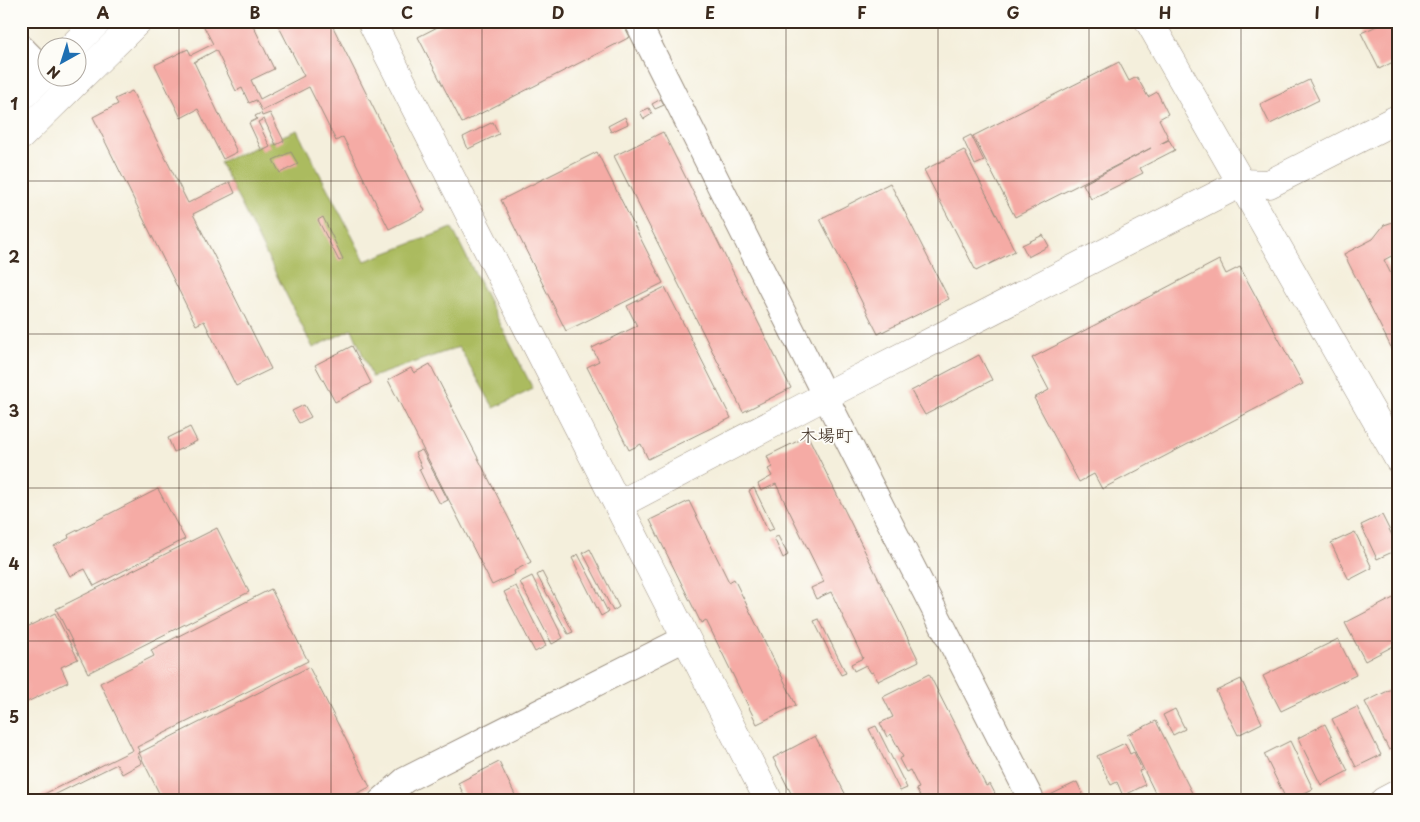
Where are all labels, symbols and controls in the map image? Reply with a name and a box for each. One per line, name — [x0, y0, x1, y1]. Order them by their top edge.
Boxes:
text: A — [97, 0, 110, 24]
text: B — [250, 0, 261, 24]
text: C — [401, 0, 413, 24]
text: D — [552, 0, 564, 24]
text: E — [705, 0, 715, 24]
text: F — [857, 0, 867, 24]
text: G — [1006, 0, 1020, 24]
text: H — [1159, 0, 1171, 24]
text: I — [1314, 0, 1320, 24]
north arrow — [38, 38, 88, 88]
text: N — [43, 61, 64, 84]
text: 1 — [10, 91, 18, 115]
text: 2 — [8, 244, 20, 268]
text: 3 — [9, 398, 19, 422]
district label: 木場町 — [799, 421, 853, 448]
text: 4 — [9, 551, 20, 575]
text: 5 — [9, 704, 19, 728]

